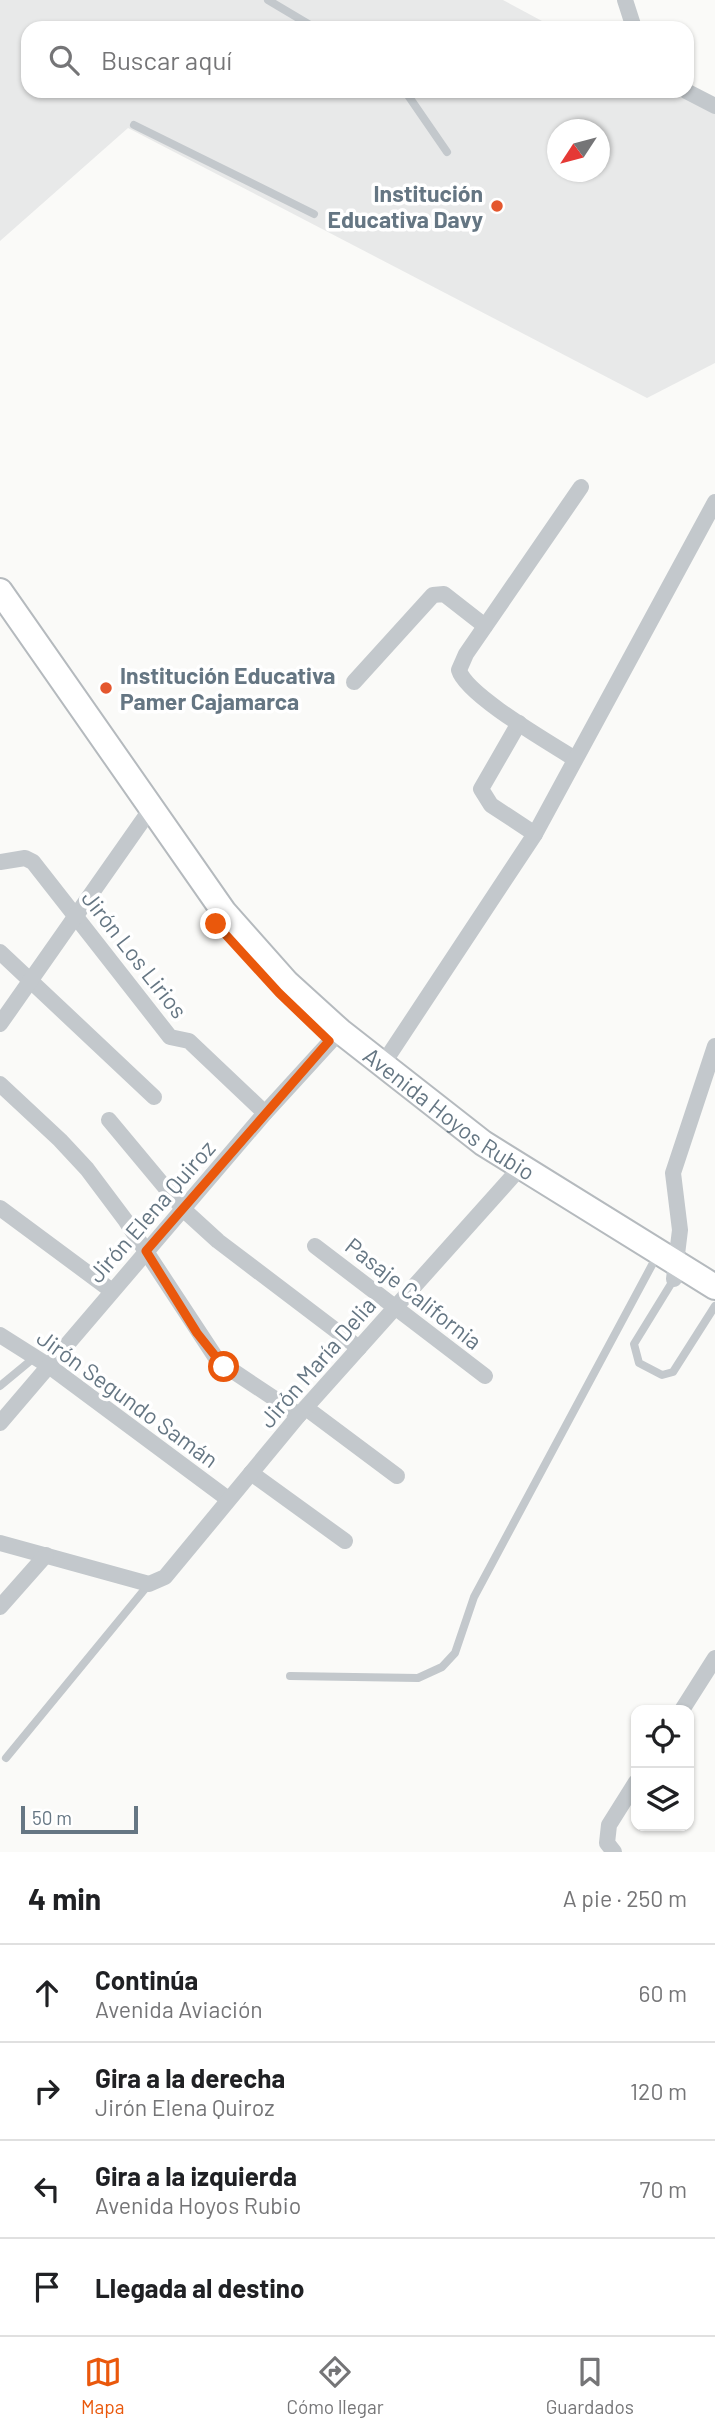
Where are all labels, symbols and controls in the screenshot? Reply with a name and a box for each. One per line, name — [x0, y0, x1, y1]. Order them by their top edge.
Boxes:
search box — [21, 21, 694, 98]
icon: search — [45, 41, 83, 79]
text: Buscar aquí — [101, 44, 232, 75]
north arrow — [547, 119, 610, 182]
place label: Institución Educativa Davy — [328, 179, 483, 233]
marker: Institución Educativa Davy — [489, 198, 505, 214]
place label: Institución Educativa Pamer Cajamarca — [120, 661, 335, 715]
marker: Institución Educativa Pamer Cajamarca — [98, 680, 114, 696]
street label: Jirón Los Lirios — [76, 884, 194, 1024]
route end — [200, 908, 231, 939]
street label: Avenida Hoyos Rubio — [358, 1041, 540, 1186]
street label: Jirón Elena Quiroz — [82, 1134, 220, 1288]
street label: Pasaje California — [340, 1231, 488, 1355]
street label: Jirón María Delia — [253, 1291, 381, 1433]
street label: Jirón Segundo Samán — [32, 1323, 224, 1473]
route start — [208, 1351, 239, 1382]
map controls — [631, 1705, 694, 1831]
button: locate — [631, 1705, 694, 1768]
button: layers — [631, 1768, 694, 1831]
scale bar — [21, 1803, 138, 1835]
text: 50 m — [32, 1806, 72, 1829]
text: 4 min — [28, 1880, 101, 1916]
text: A pie · 250 m — [563, 1884, 687, 1912]
text: Continúa — [95, 1964, 198, 1995]
icon: ahead — [28, 1974, 66, 2012]
text: 60 m — [639, 1979, 687, 2007]
text: Avenida Aviación — [95, 1995, 263, 2023]
text: Gira a la derecha — [95, 2062, 285, 2093]
icon: right — [28, 2072, 66, 2110]
text: 120 m — [630, 2077, 687, 2105]
text: Jirón Elena Quiroz — [95, 2093, 274, 2121]
text: Gira a la izquierda — [95, 2160, 297, 2191]
icon: left — [28, 2170, 66, 2208]
text: 70 m — [640, 2175, 687, 2203]
text: Avenida Hoyos Rubio — [95, 2191, 301, 2219]
icon: arrive — [28, 2268, 66, 2306]
text: Llegada al destino — [95, 2272, 304, 2303]
tab: Mapa — [81, 2353, 125, 2418]
tab: Cómo llegar — [287, 2353, 384, 2418]
tab: Guardados — [546, 2353, 634, 2418]

